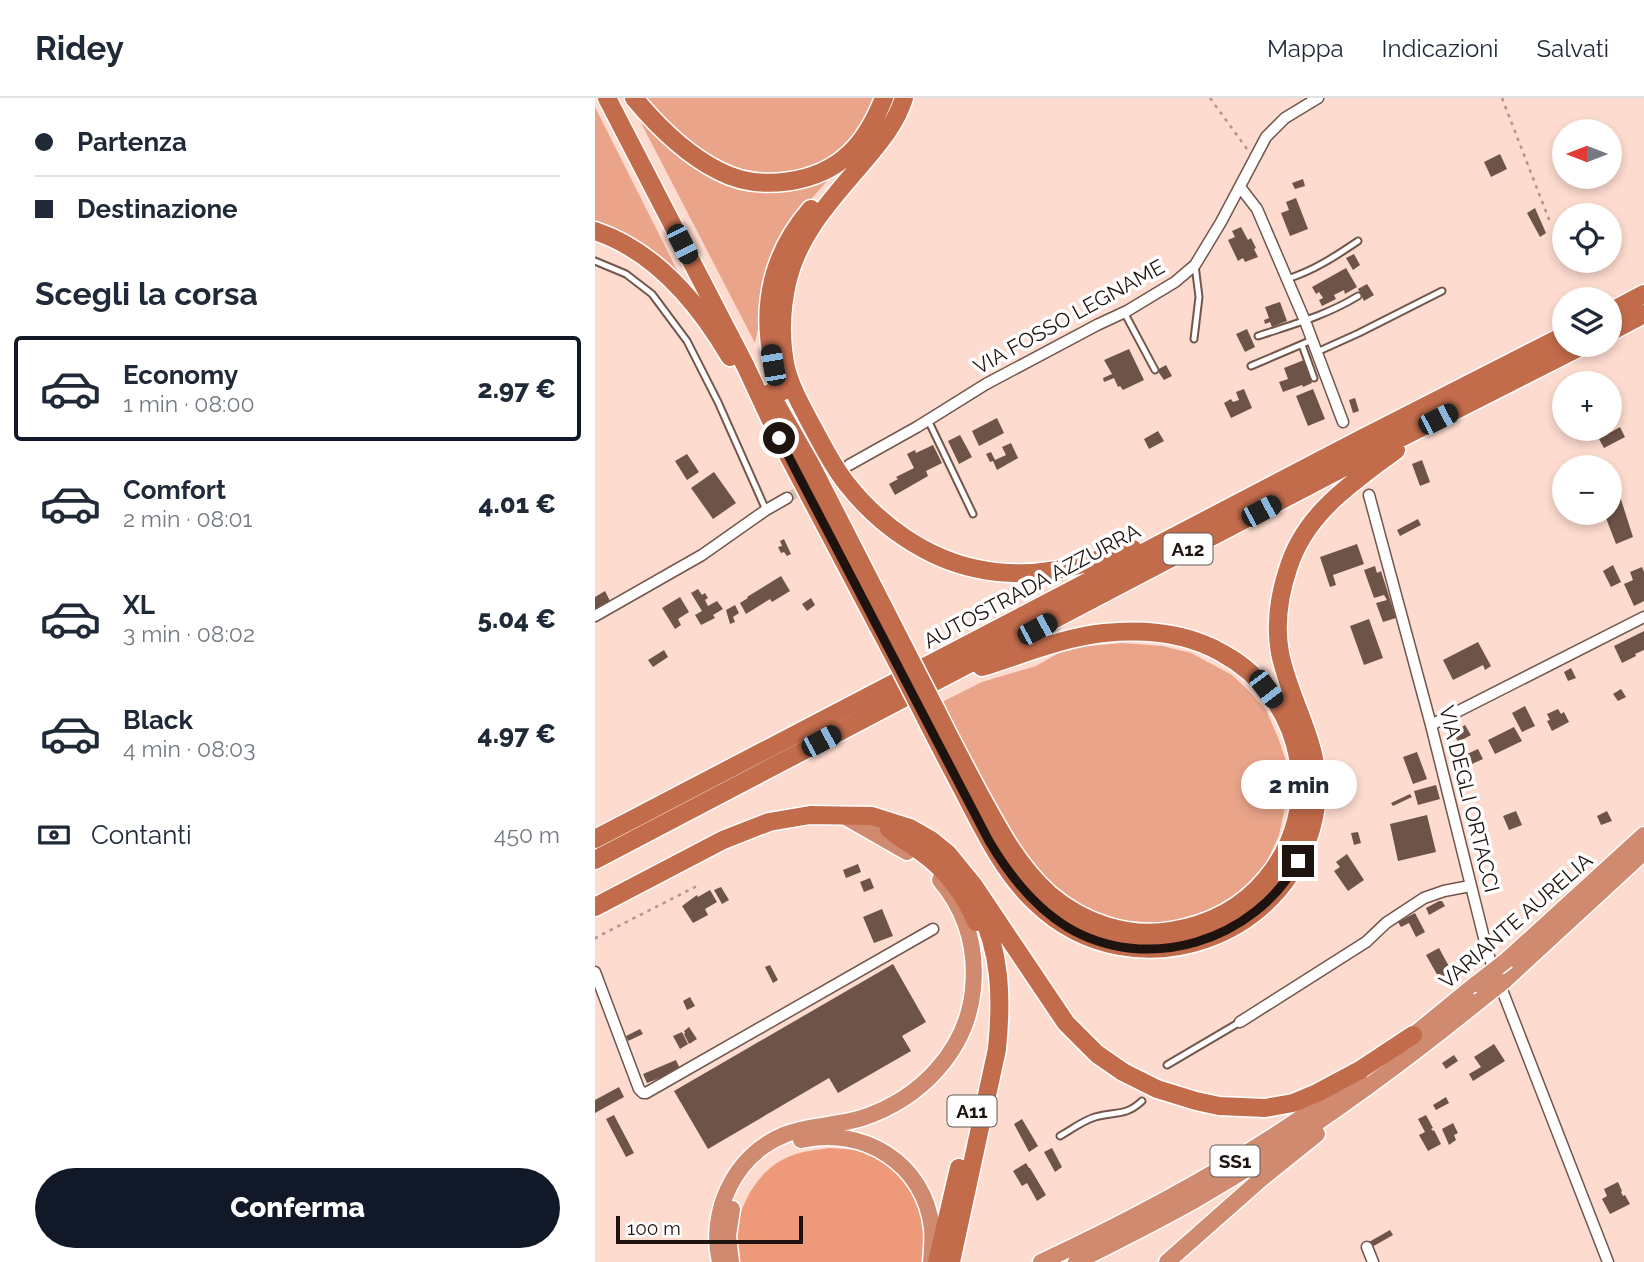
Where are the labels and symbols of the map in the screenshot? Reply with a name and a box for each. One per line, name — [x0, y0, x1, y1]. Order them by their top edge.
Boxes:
north arrow — [1552, 119, 1622, 189]
car — [664, 221, 701, 267]
street label: VIA FOSSO LEGNAME — [969, 254, 1168, 379]
car — [760, 342, 787, 388]
car — [1415, 400, 1462, 438]
route start — [763, 422, 795, 454]
car — [1238, 492, 1285, 530]
street label: AUTOSTRADA AZZURRA — [919, 518, 1144, 653]
road number: A12 — [1163, 534, 1213, 564]
car — [1014, 610, 1061, 648]
car — [1245, 666, 1288, 712]
street label: VIA DEGLI ORTACCI — [1434, 703, 1505, 895]
car — [798, 722, 845, 760]
callout: 2 min — [1240, 760, 1356, 808]
route end — [1282, 845, 1314, 877]
street label: VARIANTE AURELIA — [1434, 847, 1597, 994]
road number: A11 — [947, 1096, 997, 1126]
road number: SS1 — [1211, 1146, 1259, 1176]
scale bar — [616, 1213, 803, 1245]

